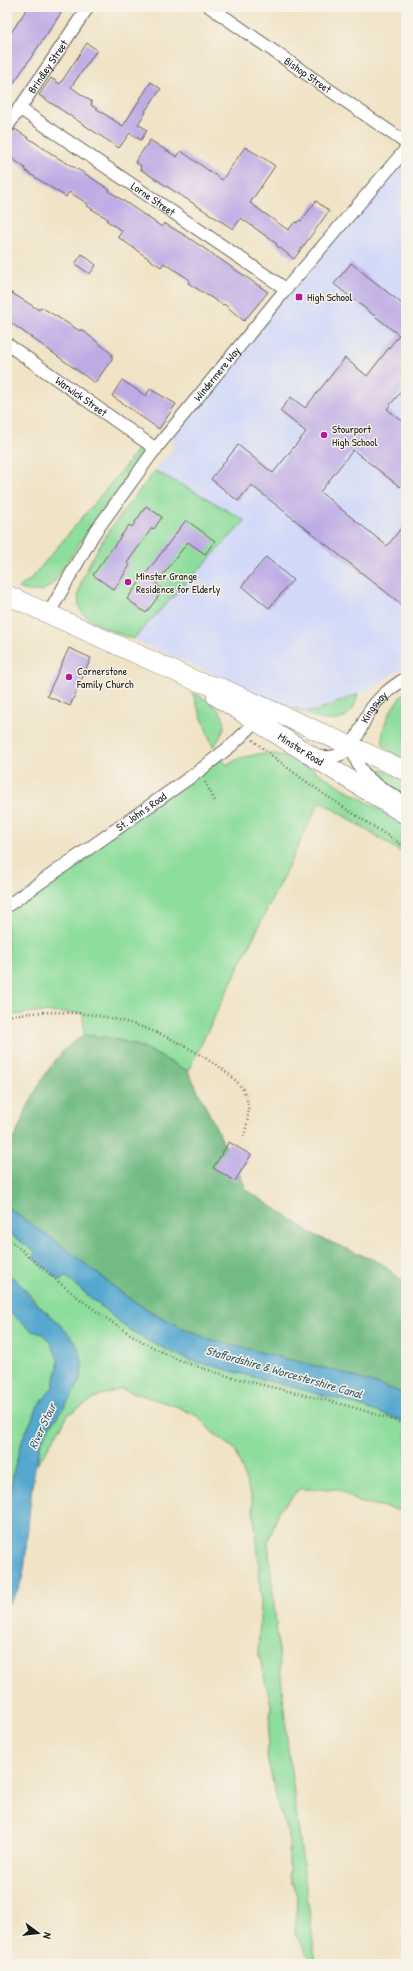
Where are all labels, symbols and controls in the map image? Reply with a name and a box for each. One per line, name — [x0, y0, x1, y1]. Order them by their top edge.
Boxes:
street label: Brindley Street — [25, 37, 71, 96]
street label: Bishop Street — [281, 54, 334, 96]
street label: Lorne Street — [128, 179, 178, 219]
place label: High School — [307, 290, 352, 304]
marker: High School — [294, 292, 304, 302]
street label: Windermere Way — [190, 344, 243, 404]
street label: Warwick Street — [53, 373, 110, 420]
place label: Stourport High School — [332, 422, 377, 449]
marker: Stourport High School — [319, 430, 329, 440]
place label: Minster Grange Residence for Elderly — [136, 569, 221, 596]
marker: Minster Grange Residence for Elderly — [123, 577, 133, 587]
place label: Cornerstone Family Church — [76, 664, 134, 691]
marker: Cornerstone Family Church — [64, 672, 74, 682]
street label: Kingsway — [357, 688, 390, 725]
street label: Minster Road — [275, 730, 327, 769]
street label: St. John's Road — [113, 789, 170, 834]
water label: Staffordshire & Worcestershire Canal — [204, 1342, 365, 1403]
water label: River Stour — [24, 1399, 61, 1452]
north arrow — [18, 1913, 58, 1953]
text: N — [40, 1931, 55, 1940]

